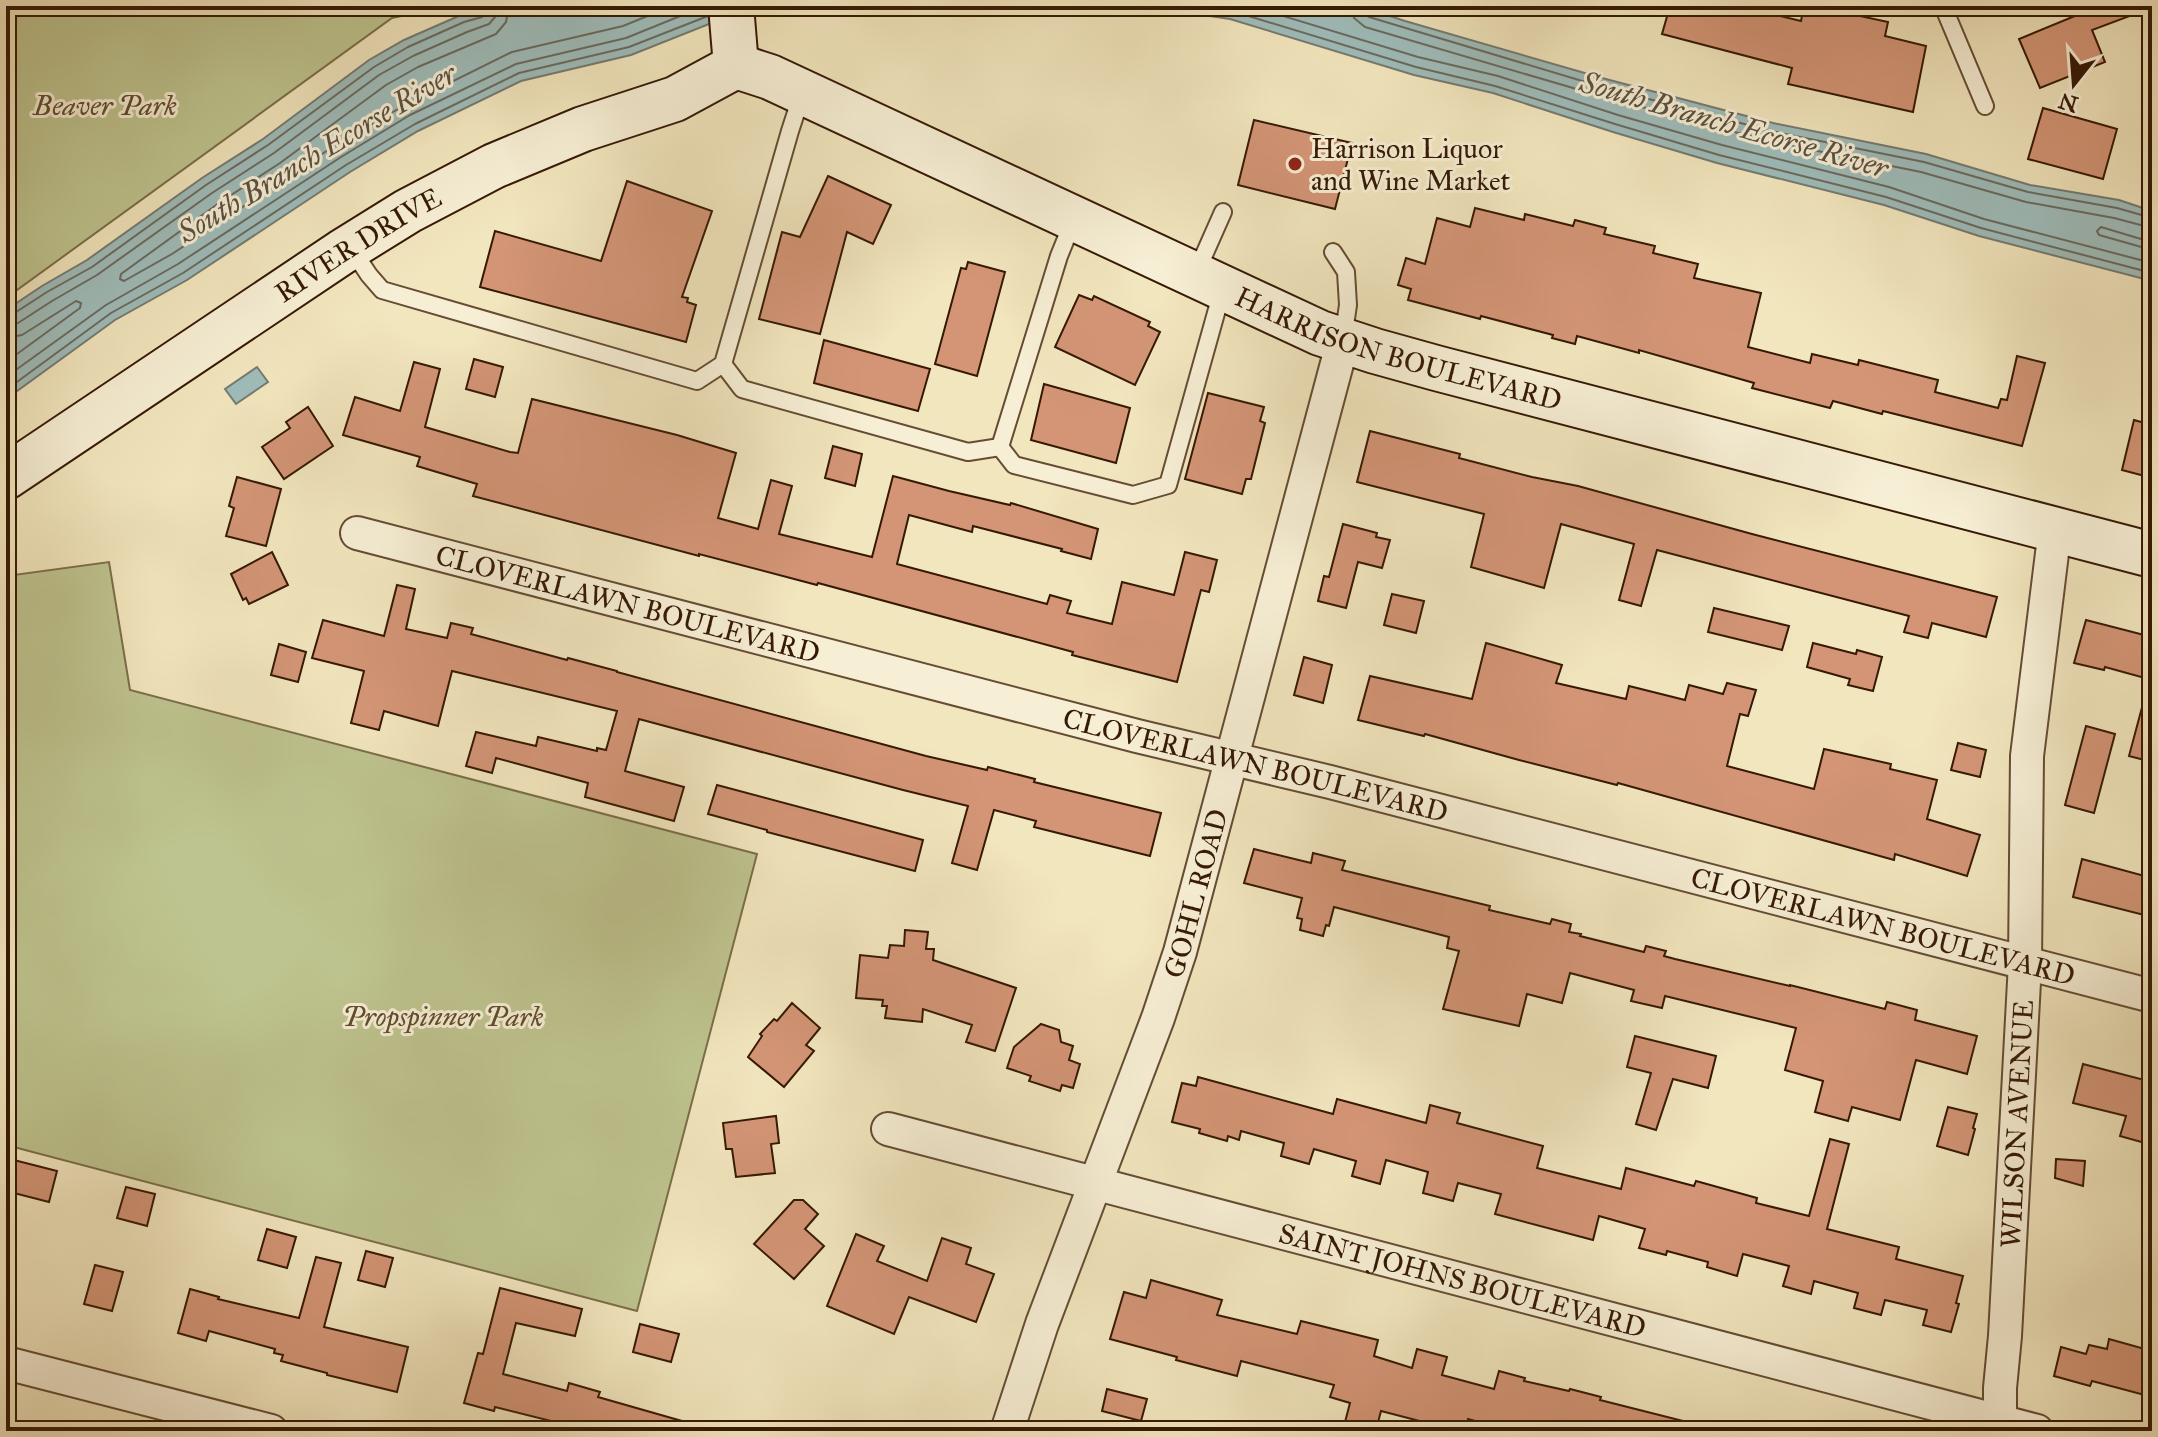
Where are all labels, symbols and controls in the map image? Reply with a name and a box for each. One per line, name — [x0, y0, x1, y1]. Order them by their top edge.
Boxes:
north arrow — [2034, 44, 2114, 124]
water label: South Branch Ecorse River — [170, 55, 464, 251]
water label: South Branch Ecorse River — [1575, 63, 1894, 187]
text: N — [2055, 87, 2081, 118]
park label: Beaver Park — [31, 88, 177, 123]
place label: Harrison Liquor and Wine Market — [1311, 131, 1511, 198]
marker: Harrison Liquor and Wine Market — [1286, 155, 1304, 173]
street label: RIVER DRIVE — [268, 180, 447, 310]
street label: HARRISON BOULEVARD — [1230, 279, 1565, 418]
street label: CLOVERLAWN BOULEVARD — [432, 537, 824, 671]
street label: CLOVERLAWN BOULEVARD — [1059, 700, 1452, 830]
street label: GOHL ROAD — [1156, 805, 1235, 983]
street label: CLOVERLAWN BOULEVARD — [1687, 860, 2079, 993]
park label: Propspinner Park — [343, 999, 544, 1034]
street label: WILSON AVENUE — [1993, 999, 2041, 1249]
street label: SAINT JOHNS BOULEVARD — [1275, 1215, 1650, 1345]

